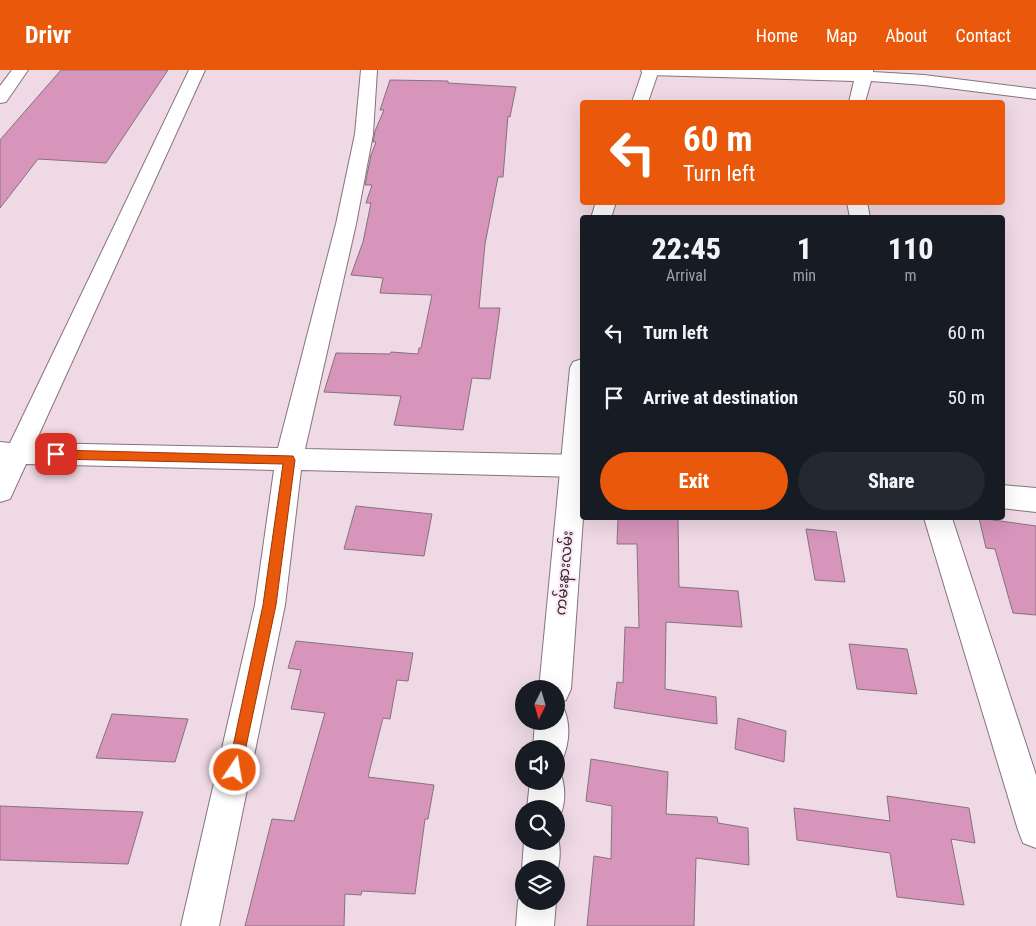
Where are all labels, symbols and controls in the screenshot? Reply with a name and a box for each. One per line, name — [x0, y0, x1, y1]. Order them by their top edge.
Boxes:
text: Drivr — [25, 21, 71, 49]
text: Home — [756, 25, 798, 46]
text: Map — [826, 25, 857, 46]
text: About — [885, 25, 927, 46]
text: Contact — [955, 25, 1011, 46]
text: 60 m — [683, 119, 752, 160]
icon: left — [600, 120, 665, 185]
text: Turn left — [683, 161, 755, 186]
text: 22:45 — [652, 231, 721, 266]
text: 1 — [797, 231, 812, 266]
text: 110 — [888, 231, 933, 266]
text: Arrival — [666, 266, 707, 285]
text: min — [793, 266, 816, 285]
text: m — [905, 266, 917, 285]
icon: left — [600, 319, 628, 347]
text: Turn left — [643, 321, 708, 344]
text: 60 m — [948, 321, 985, 344]
icon: arrive — [600, 384, 628, 412]
text: Arrive at destination — [643, 386, 798, 409]
text: 50 m — [948, 386, 985, 409]
pin — [35, 433, 77, 475]
icon: arrive — [42, 440, 70, 468]
button: Exit — [600, 452, 788, 510]
button: Share — [798, 452, 985, 510]
street label: ကမ်းနားလမ်း — [550, 530, 580, 616]
north arrow — [515, 680, 565, 730]
map controls — [515, 680, 565, 910]
button: sound — [515, 740, 565, 790]
position arrow — [208, 743, 260, 795]
button: search — [515, 800, 565, 850]
button: layers — [515, 860, 565, 910]

